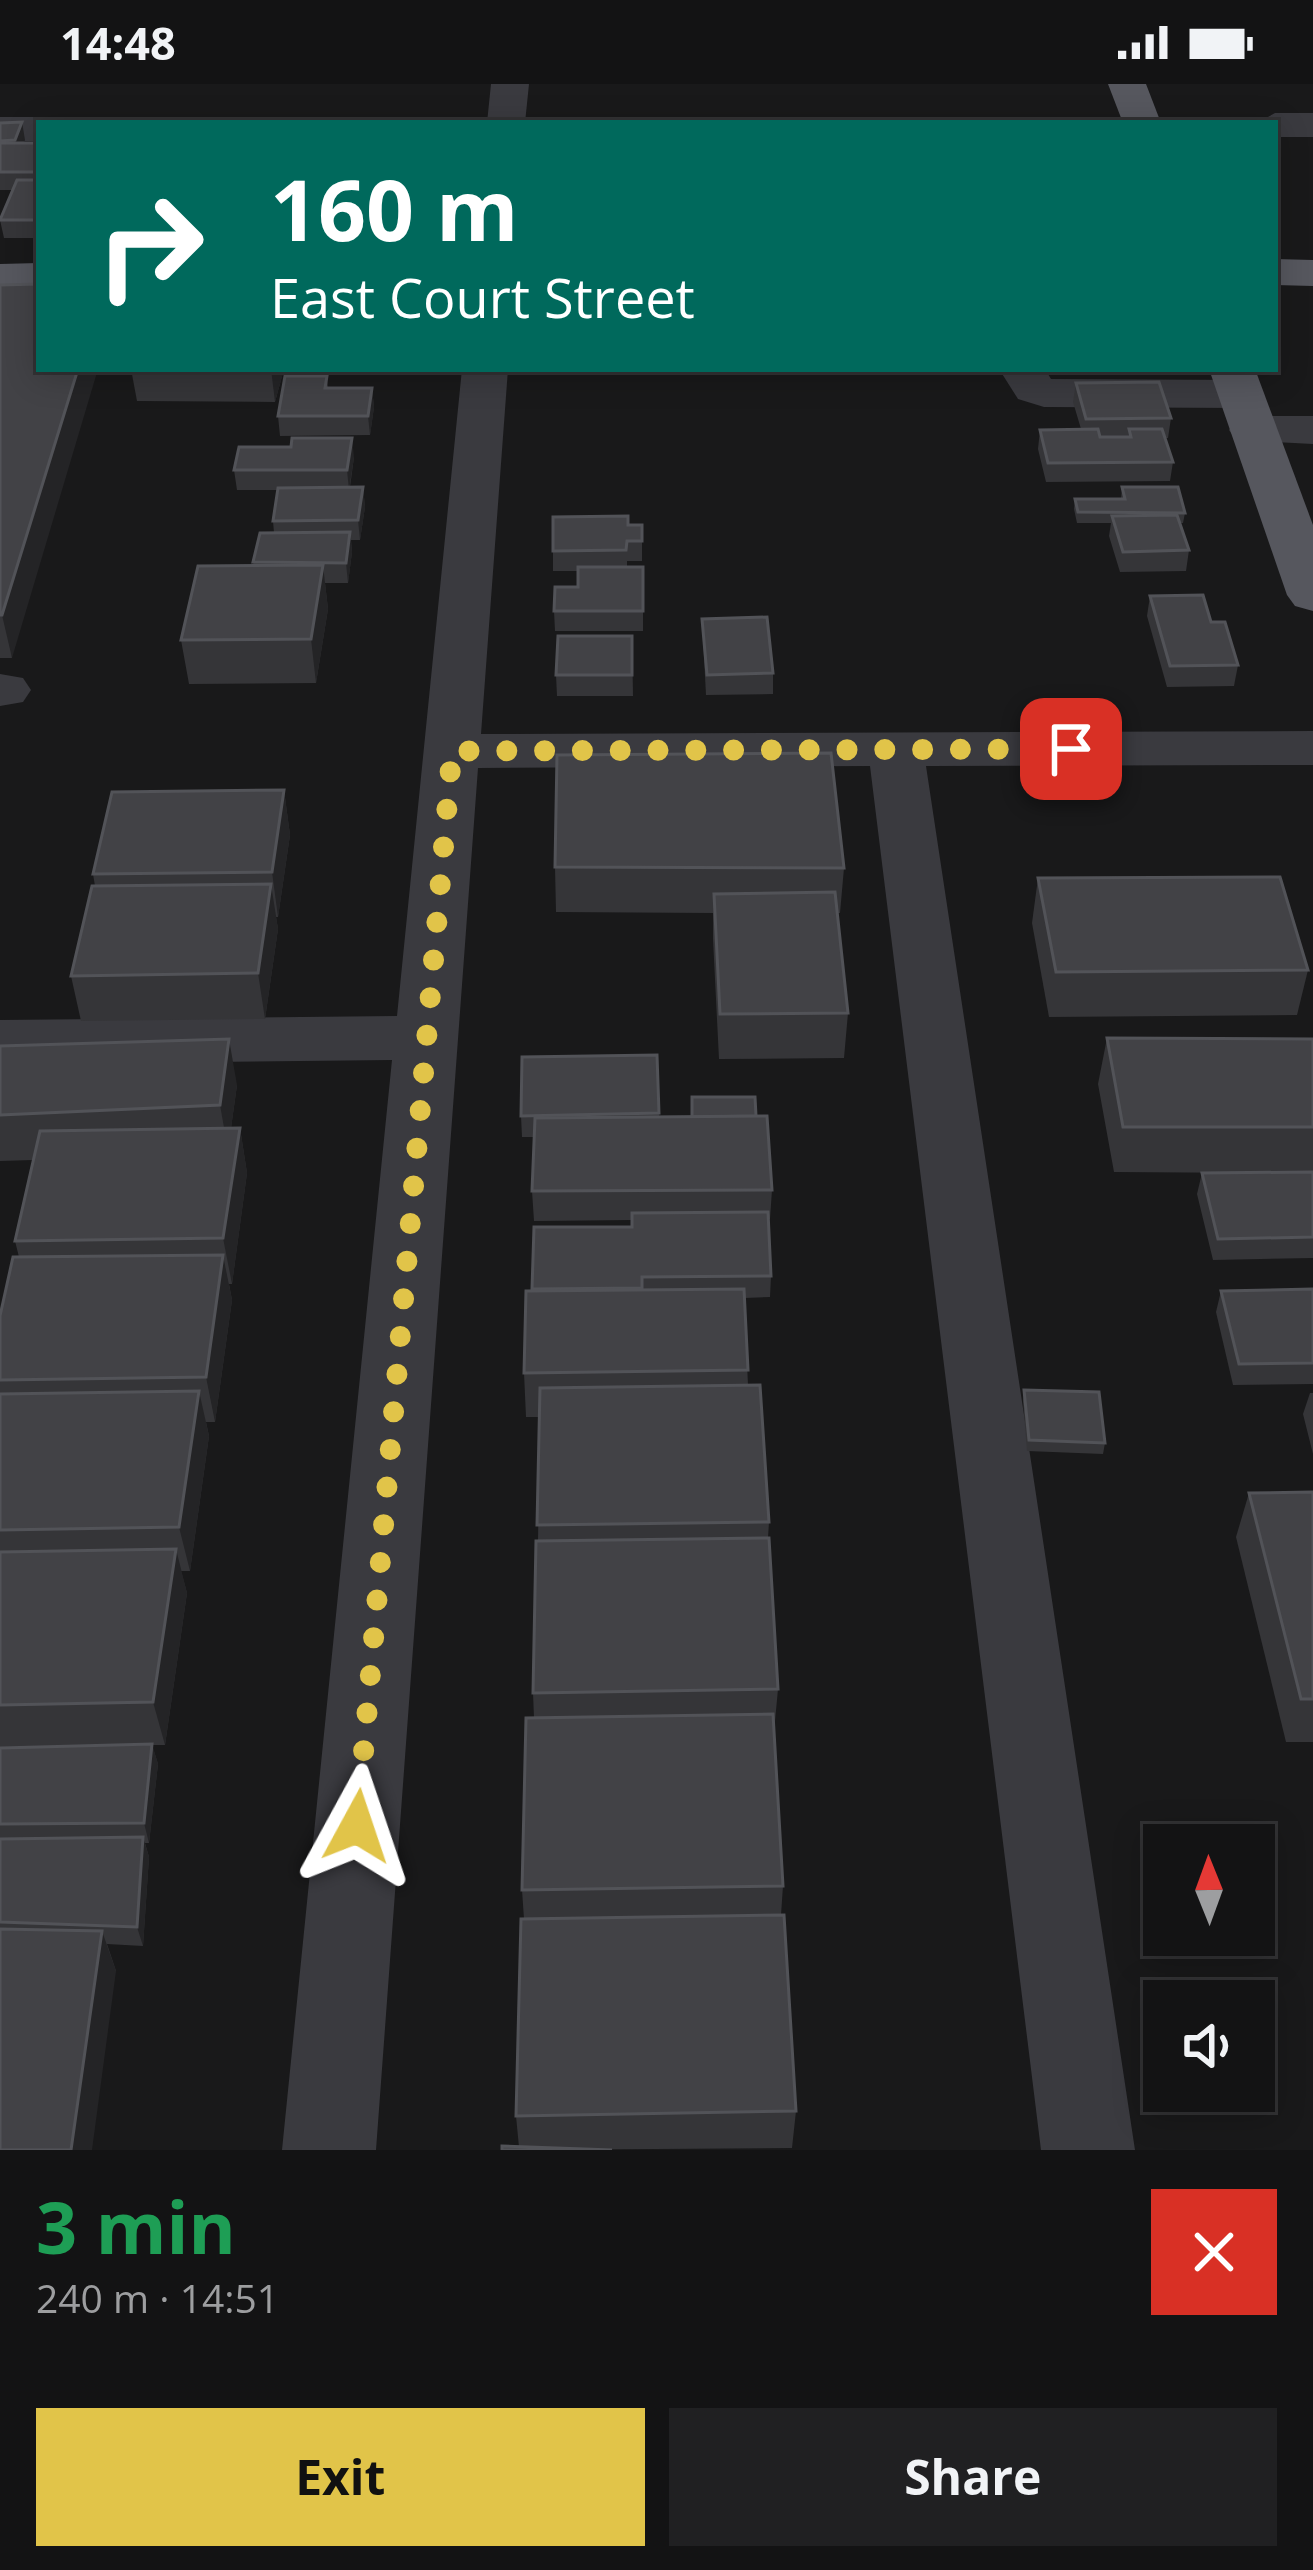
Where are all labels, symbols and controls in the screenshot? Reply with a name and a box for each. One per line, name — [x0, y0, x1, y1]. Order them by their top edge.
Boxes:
text: 14:48 — [60, 12, 176, 73]
text: 160 m — [270, 151, 518, 266]
icon: right — [72, 168, 228, 324]
text: East Court Street — [270, 260, 695, 334]
pin — [1020, 698, 1122, 800]
icon: arrive — [1038, 716, 1104, 782]
position arrow — [294, 1763, 420, 1889]
north arrow — [1143, 1824, 1275, 1956]
map controls — [1143, 1824, 1275, 2112]
button: sound — [1143, 1980, 1275, 2112]
text: 3 min — [36, 2177, 236, 2275]
button: close — [1151, 2189, 1277, 2315]
text: 240 m · 14:51 — [36, 2271, 279, 2324]
button: Exit — [36, 2408, 645, 2546]
button: Share — [669, 2408, 1277, 2546]

